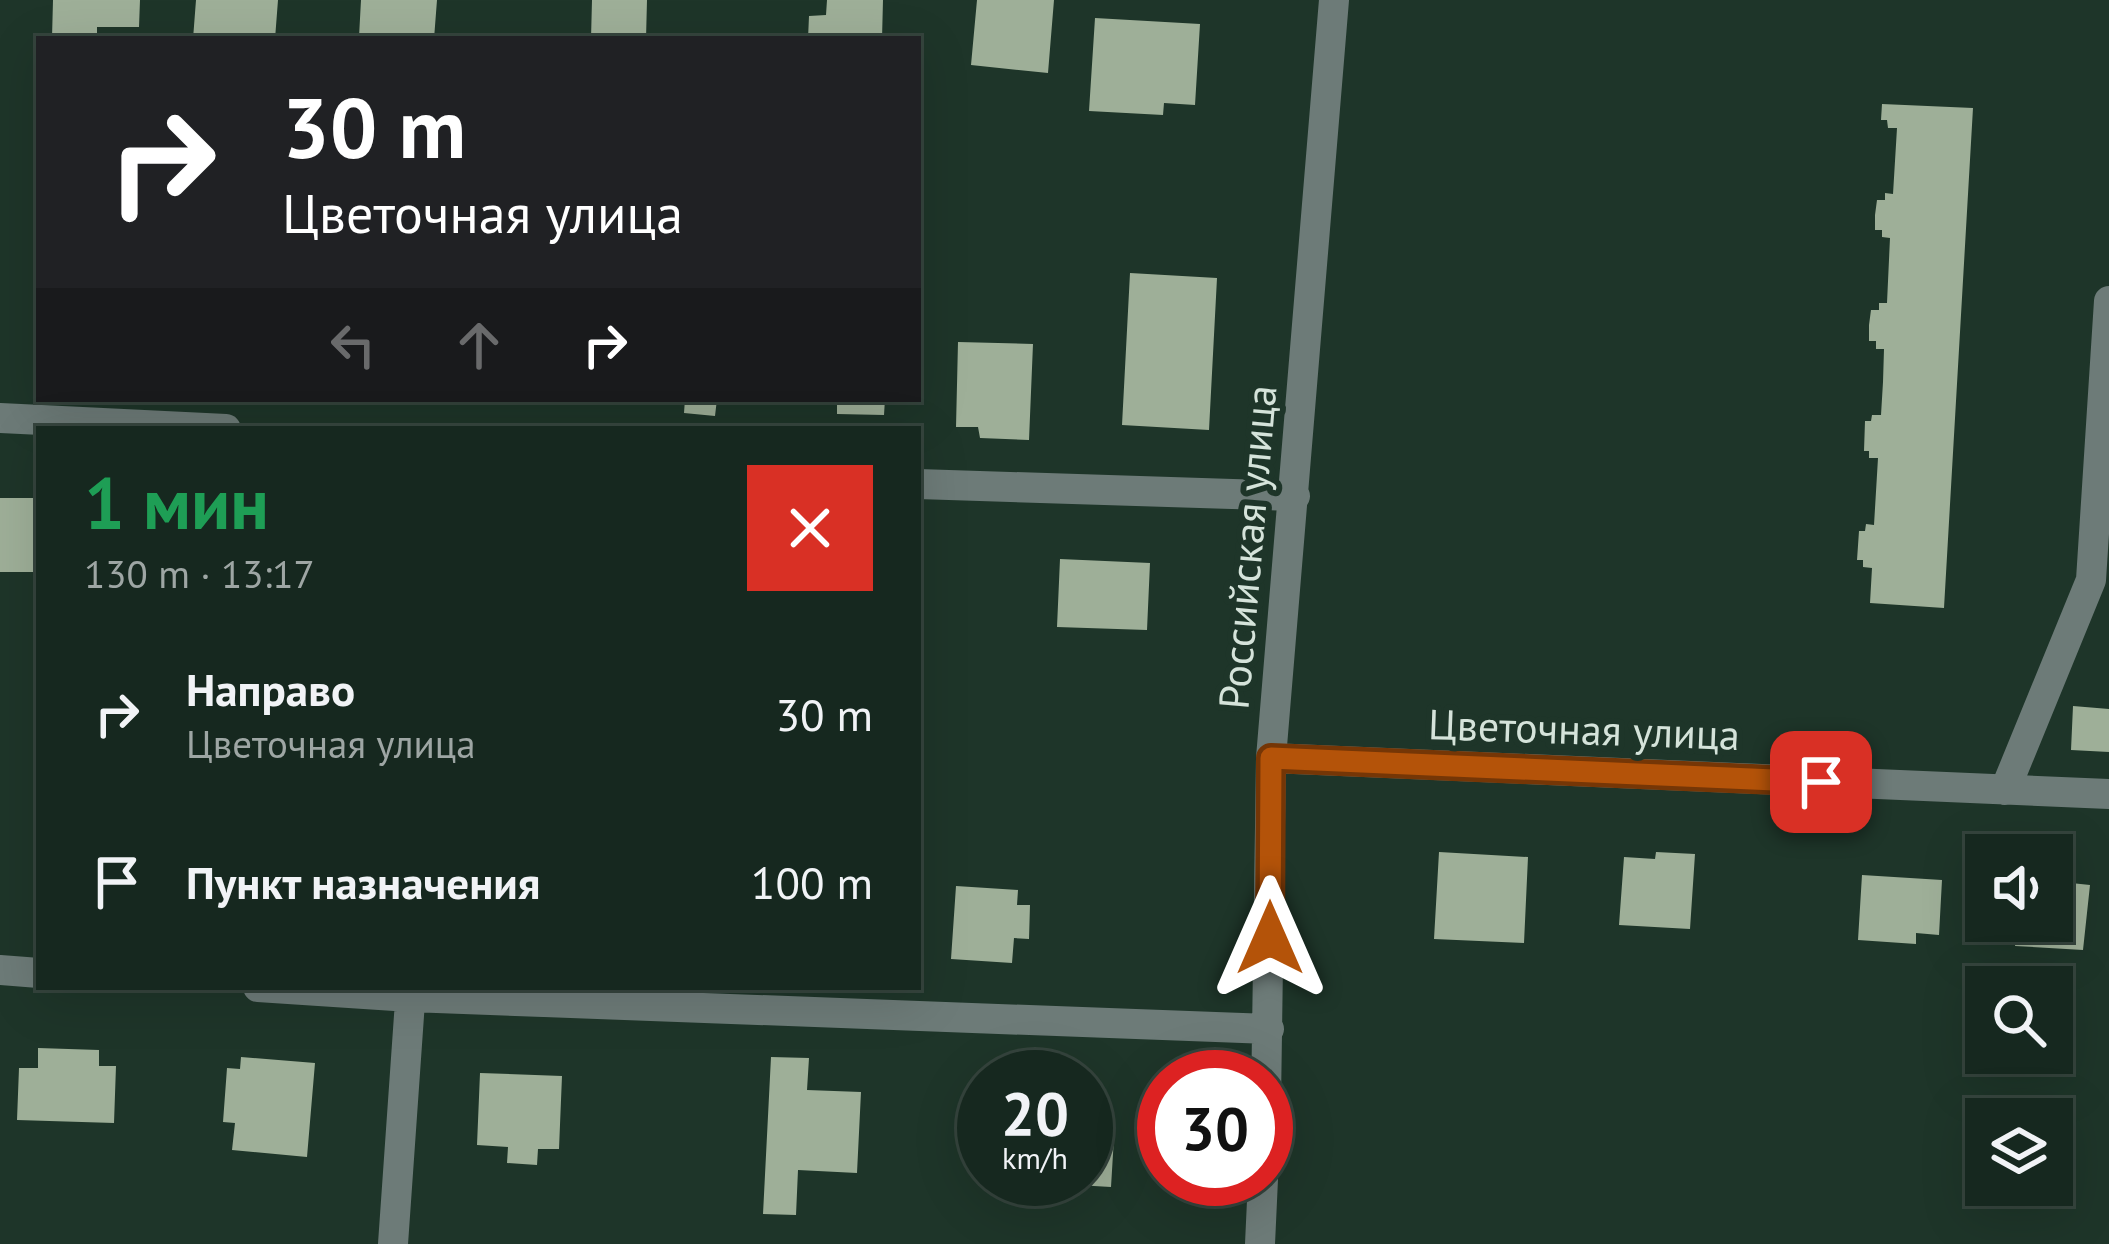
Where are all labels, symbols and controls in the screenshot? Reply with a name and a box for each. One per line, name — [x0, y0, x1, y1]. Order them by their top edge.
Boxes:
text: 30 m — [282, 72, 466, 181]
icon: right — [84, 84, 240, 240]
text: Цветочная улица — [282, 178, 683, 248]
icon: left — [320, 312, 386, 378]
icon: ahead — [446, 312, 512, 378]
icon: right — [572, 312, 638, 378]
street label: Российская улица — [1205, 383, 1289, 711]
text: 1 мин — [84, 456, 269, 549]
button: close — [747, 465, 873, 591]
text: 130 m · 13:17 — [84, 548, 315, 599]
text: Направо — [186, 660, 355, 718]
icon: right — [84, 681, 150, 747]
text: 30 m — [775, 685, 873, 743]
street label: Цветочная улица — [1427, 696, 1741, 762]
text: Цветочная улица — [186, 718, 476, 769]
pin — [1770, 731, 1872, 833]
icon: arrive — [1788, 749, 1854, 815]
map controls — [1965, 834, 2073, 1206]
button: sound — [1965, 834, 2073, 942]
icon: arrive — [84, 849, 150, 915]
text: Пункт назначения — [186, 853, 540, 911]
text: 100 m — [751, 853, 873, 911]
position arrow — [1207, 875, 1333, 1001]
button: search — [1965, 966, 2073, 1074]
speed limit sign: 30 — [1137, 1050, 1293, 1206]
text: 20 — [1001, 1074, 1069, 1152]
button: layers — [1965, 1098, 2073, 1206]
text: km/h — [1002, 1138, 1068, 1177]

